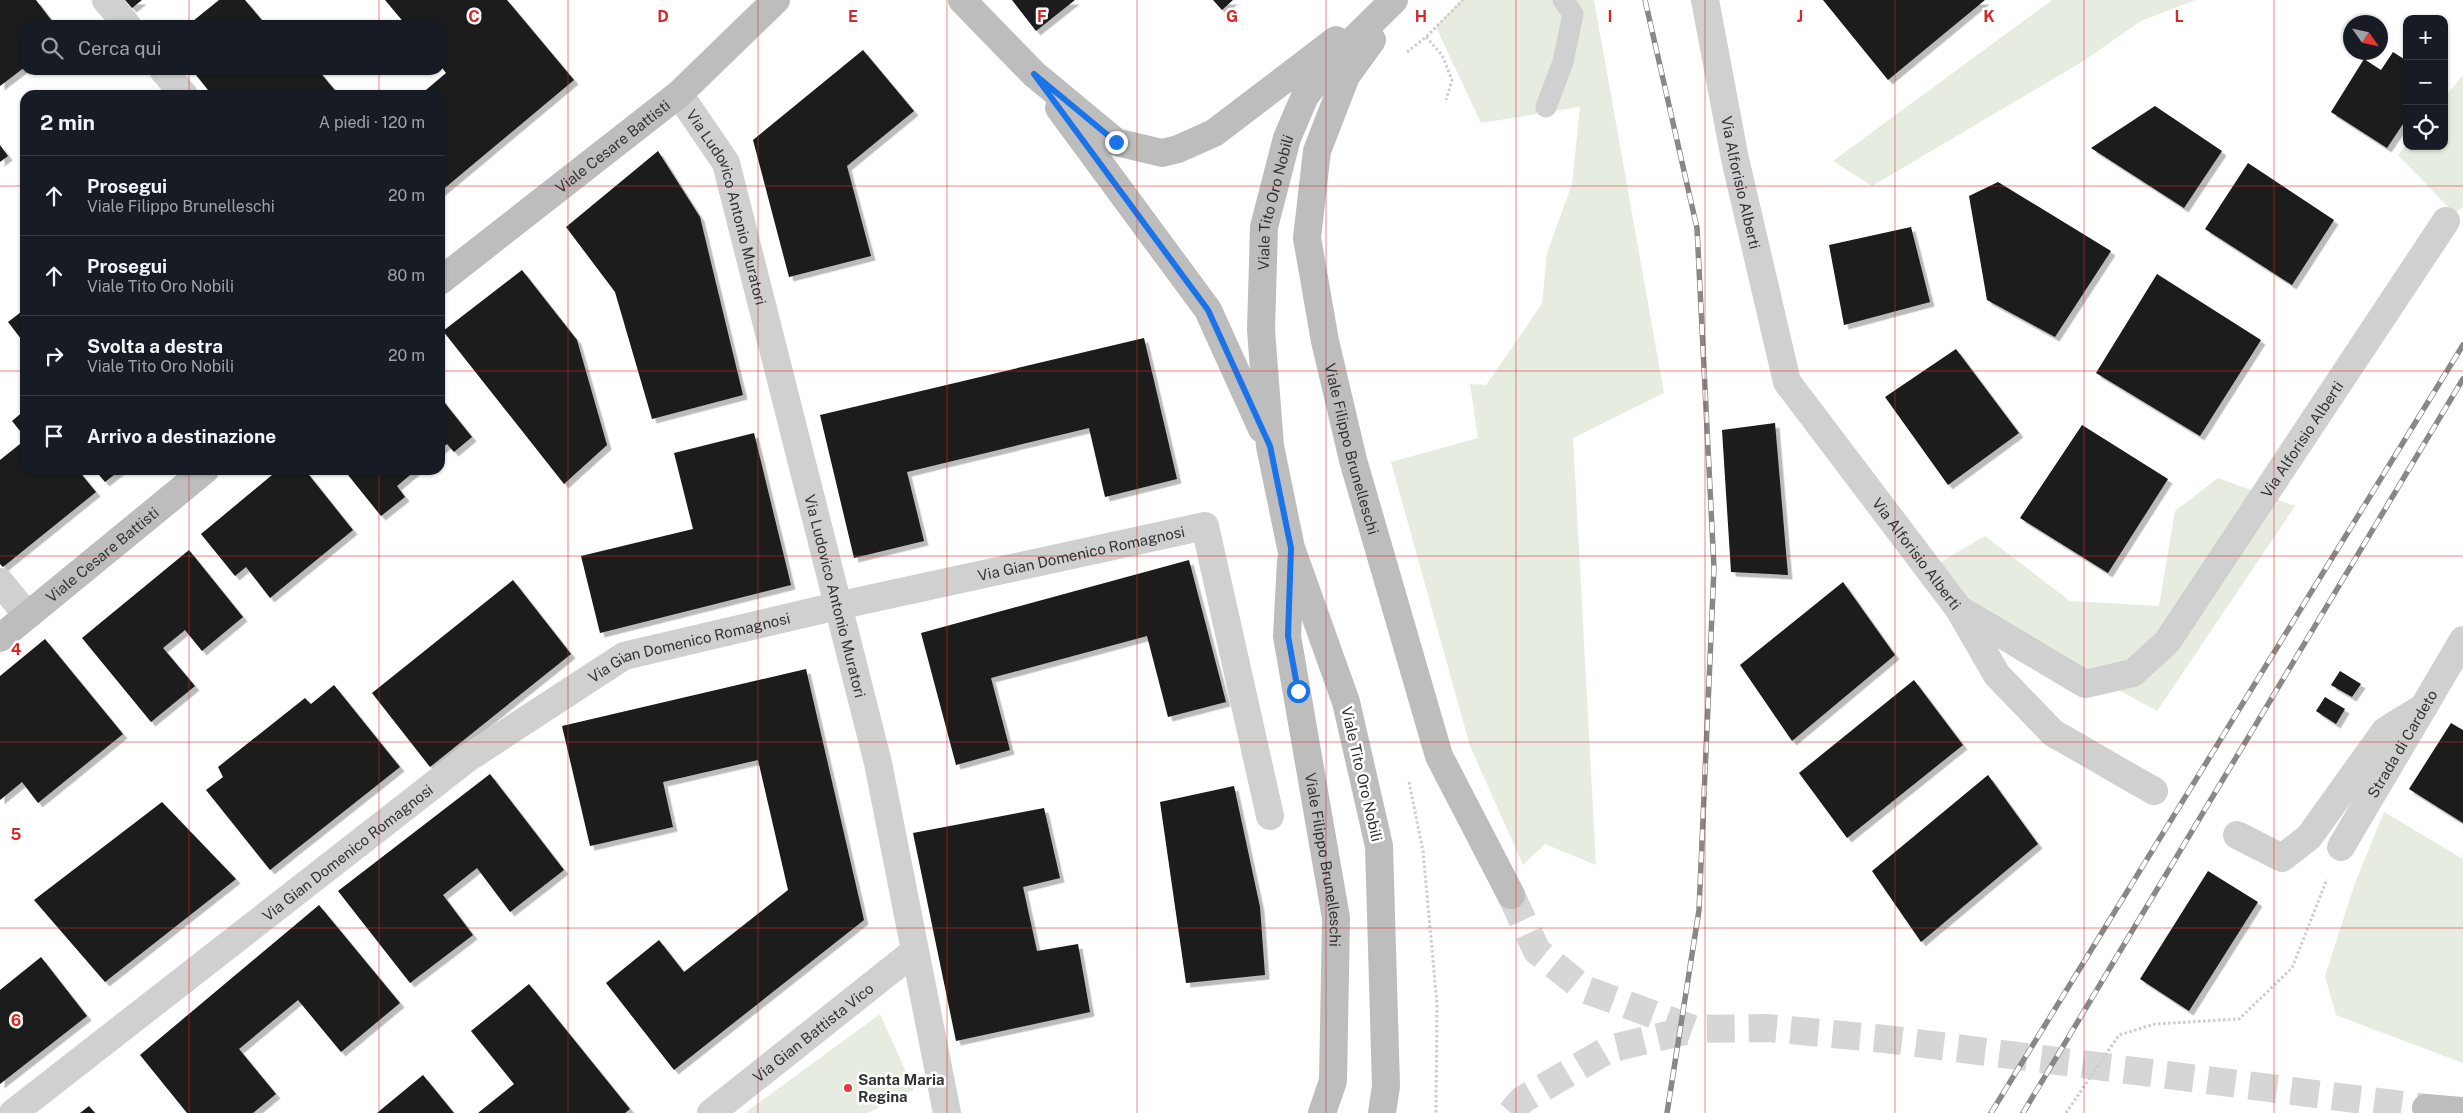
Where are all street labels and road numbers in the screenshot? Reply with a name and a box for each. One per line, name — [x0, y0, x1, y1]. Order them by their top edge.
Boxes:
street label: Viale Cesare Battisti — [552, 96, 673, 196]
street label: Via Ludovico Antonio Muratori — [684, 106, 770, 307]
street label: Via Alforisio Alberti — [1719, 115, 1764, 251]
street label: Viale Tito Oro Nobili — [1254, 132, 1296, 270]
street label: Viale Filippo Brunelleschi — [1322, 361, 1383, 536]
street label: Via Alforisio Alberti — [2257, 378, 2346, 500]
street label: Via Ludovico Antonio Muratori — [802, 493, 870, 699]
street label: Via Alforisio Alberti — [1869, 494, 1965, 613]
street label: Viale Cesare Battisti — [42, 503, 162, 605]
street label: Via Gian Domenico Romagnosi — [976, 522, 1186, 584]
street label: Via Gian Domenico Romagnosi — [585, 609, 792, 686]
street label: Strada di Cardeto — [2364, 687, 2440, 801]
street label: Viale Tito Oro Nobili — [1338, 705, 1386, 843]
street label: Viale Filippo Brunelleschi — [1302, 771, 1344, 947]
street label: Via Gian Domenico Romagnosi — [259, 780, 436, 924]
street label: Via Gian Battista Vico — [749, 979, 876, 1085]

